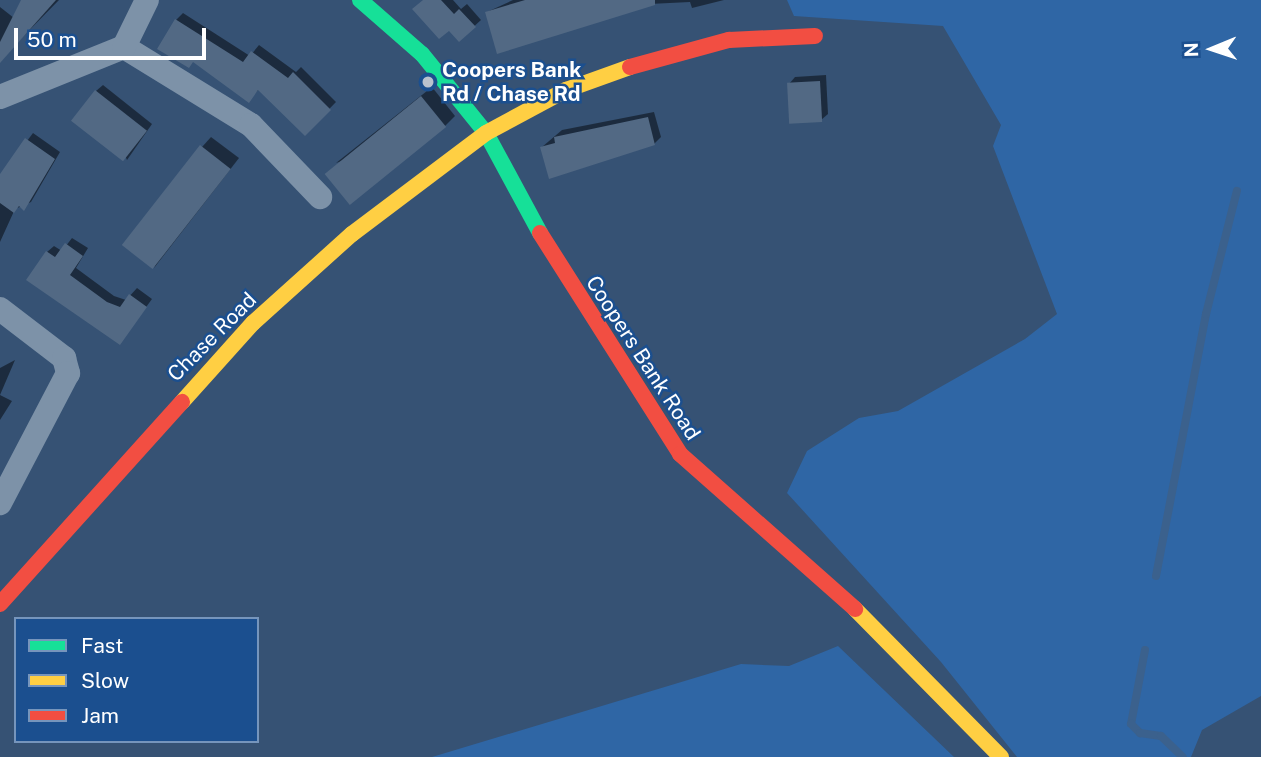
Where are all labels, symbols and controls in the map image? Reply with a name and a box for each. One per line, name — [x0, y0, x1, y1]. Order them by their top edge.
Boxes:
scale bar — [18, 14, 210, 58]
north arrow — [1177, 14, 1247, 84]
text: 50 m — [27, 27, 77, 52]
text: N — [1180, 42, 1202, 58]
place label: Coopers Bank Rd / Chase Rd — [442, 57, 581, 107]
marker: Coopers Bank Rd / Chase Rd — [420, 74, 436, 90]
street label: Coopers Bank Road — [580, 271, 706, 445]
street label: Chase Road — [162, 287, 262, 387]
legend — [14, 617, 259, 743]
text: Fast — [81, 633, 123, 658]
text: Slow — [81, 668, 129, 693]
text: Jam — [81, 703, 119, 728]

